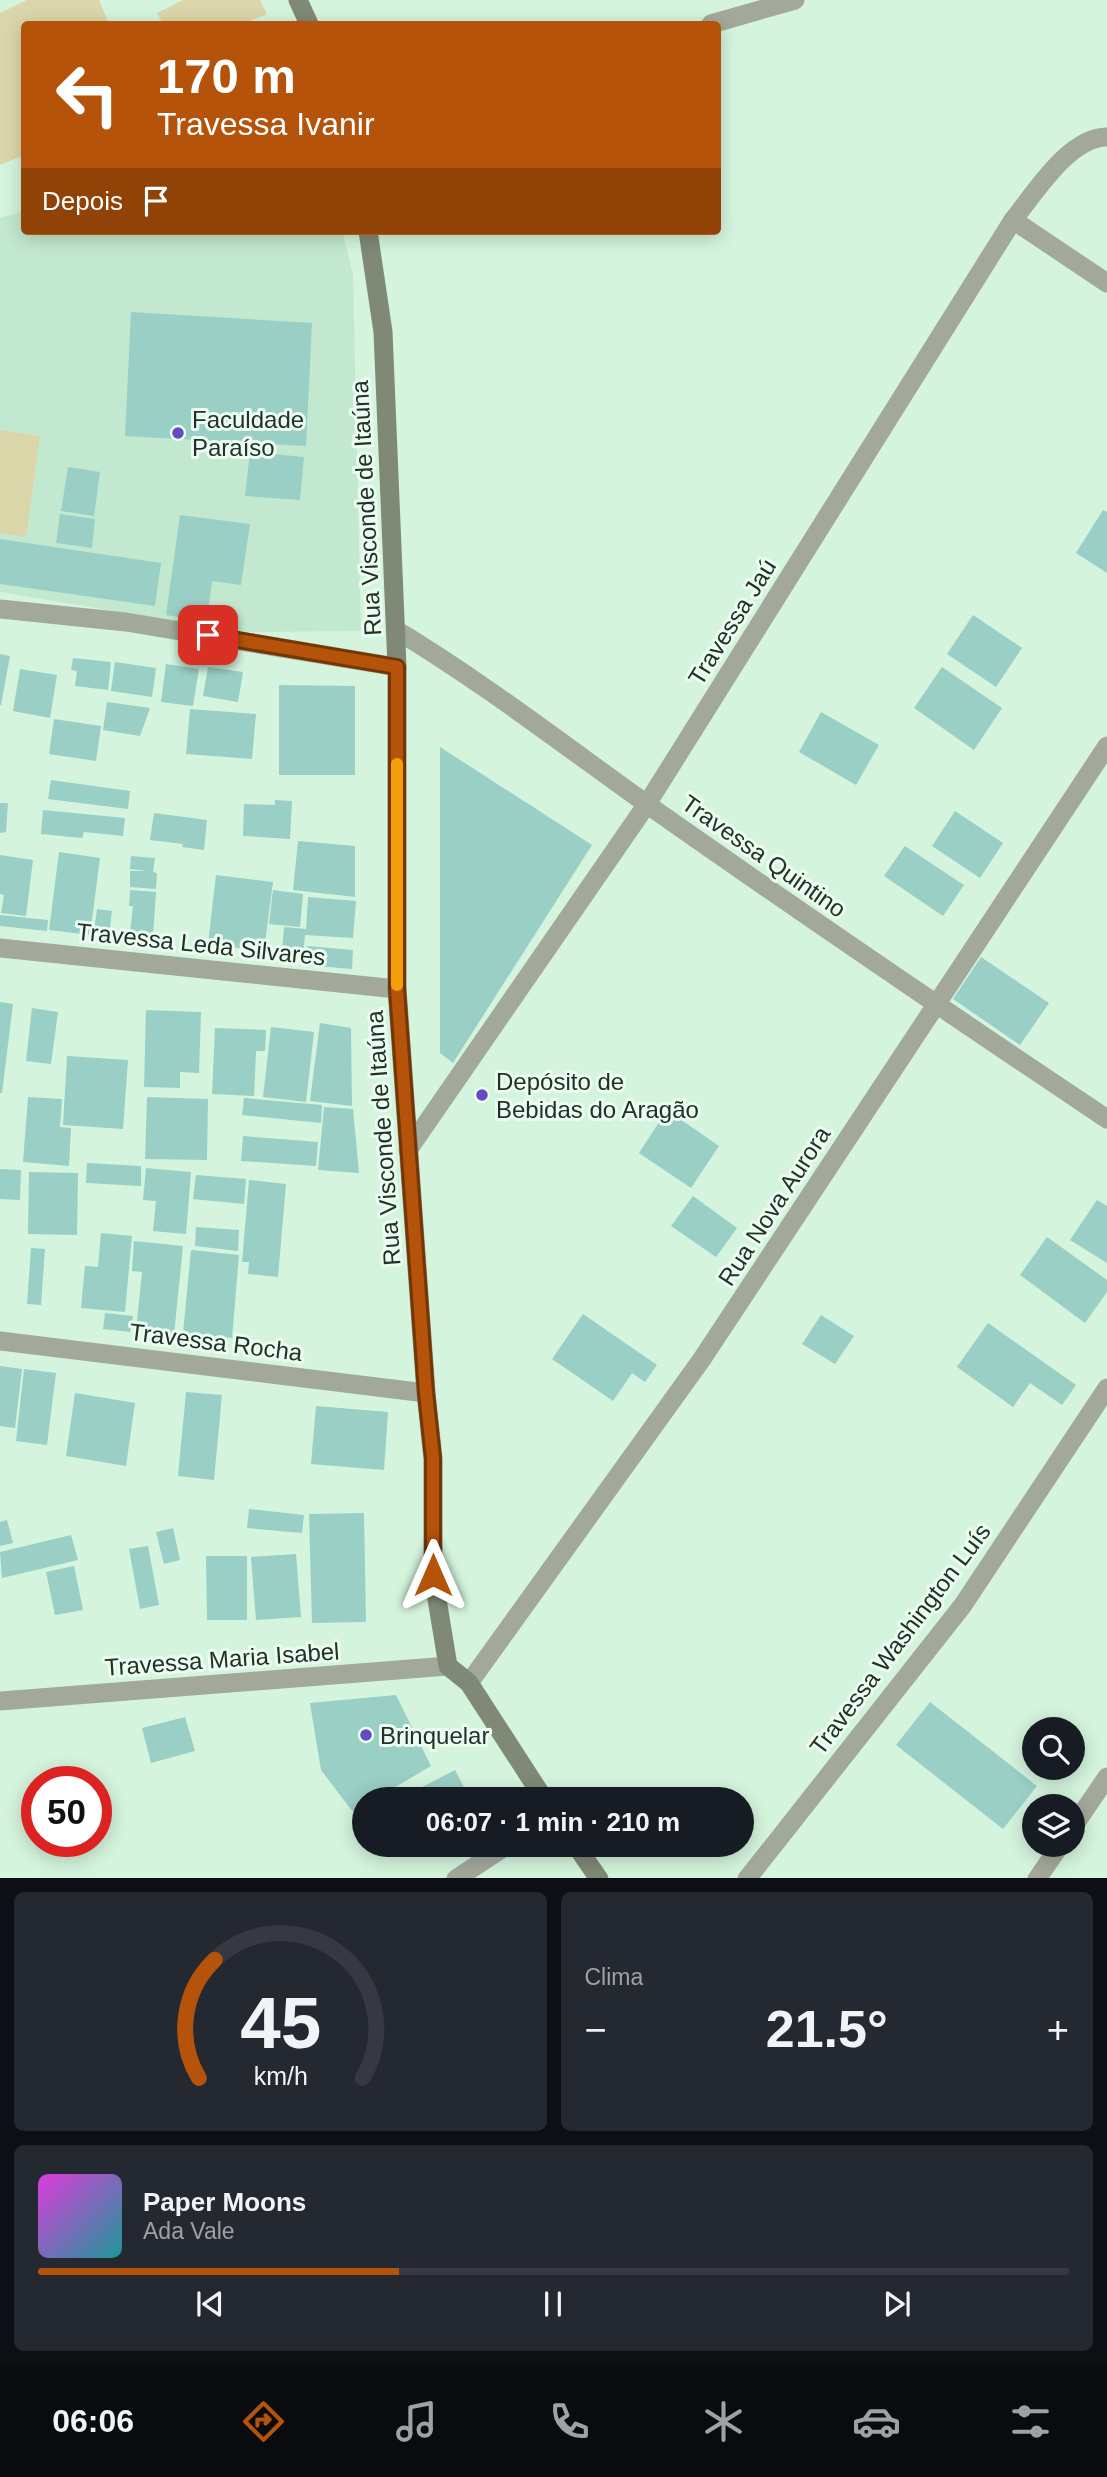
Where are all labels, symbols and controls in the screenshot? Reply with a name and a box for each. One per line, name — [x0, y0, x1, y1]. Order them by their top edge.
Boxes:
icon: left — [42, 49, 133, 140]
text: 170 m — [157, 49, 296, 103]
text: Travessa Ivanir — [157, 106, 375, 142]
icon: arrive — [137, 182, 175, 220]
text: Depois — [42, 186, 123, 216]
street label: Rua Visconde de Itaúna — [346, 379, 386, 636]
place label: Faculdade Paraíso — [192, 406, 304, 461]
marker: Faculdade Paraíso — [170, 425, 186, 441]
street label: Travessa Jaú — [683, 554, 781, 690]
pin — [178, 605, 238, 665]
icon: arrive — [189, 616, 227, 654]
street label: Travessa Quintino — [677, 789, 851, 923]
street label: Travessa Leda Silvares — [75, 918, 327, 970]
street label: Rua Visconde de Itaúna — [361, 1009, 405, 1267]
place label: Depósito de Bebidas do Aragão — [496, 1068, 699, 1123]
marker: Depósito de Bebidas do Aragão — [474, 1087, 490, 1103]
street label: Rua Nova Aurora — [713, 1121, 836, 1291]
street label: Travessa Rocha — [128, 1318, 305, 1366]
street label: Travessa Washington Luís — [804, 1518, 996, 1760]
position arrow — [396, 1538, 470, 1612]
street label: Travessa Maria Isabel — [104, 1637, 340, 1681]
map controls — [1022, 1717, 1085, 1857]
button: search — [1022, 1717, 1085, 1780]
place label: Brinquelar — [380, 1722, 489, 1749]
marker: Brinquelar — [358, 1727, 374, 1743]
speed limit sign: 50 — [21, 1766, 112, 1857]
button: layers — [1022, 1794, 1085, 1857]
text: 06:07 · 1 min · 210 m — [426, 1807, 680, 1837]
text: Clima — [585, 1964, 643, 1990]
text: 45 — [240, 1982, 321, 2063]
text: 21.5° — [766, 2000, 888, 2058]
text: − — [585, 2009, 607, 2051]
text: + — [1047, 2009, 1069, 2051]
text: km/h — [253, 2061, 307, 2089]
text: Paper Moons — [143, 2187, 306, 2217]
text: Ada Vale — [143, 2218, 235, 2244]
icon: previous — [191, 2285, 229, 2323]
icon: pause — [534, 2285, 572, 2323]
icon: next — [878, 2285, 916, 2323]
icon: directions — [239, 2397, 288, 2446]
icon: music — [392, 2397, 441, 2446]
icon: phone — [545, 2397, 594, 2446]
icon: climate — [699, 2397, 748, 2446]
icon: car — [852, 2397, 901, 2446]
icon: filters — [1006, 2397, 1055, 2446]
text: 06:06 — [52, 2403, 134, 2439]

